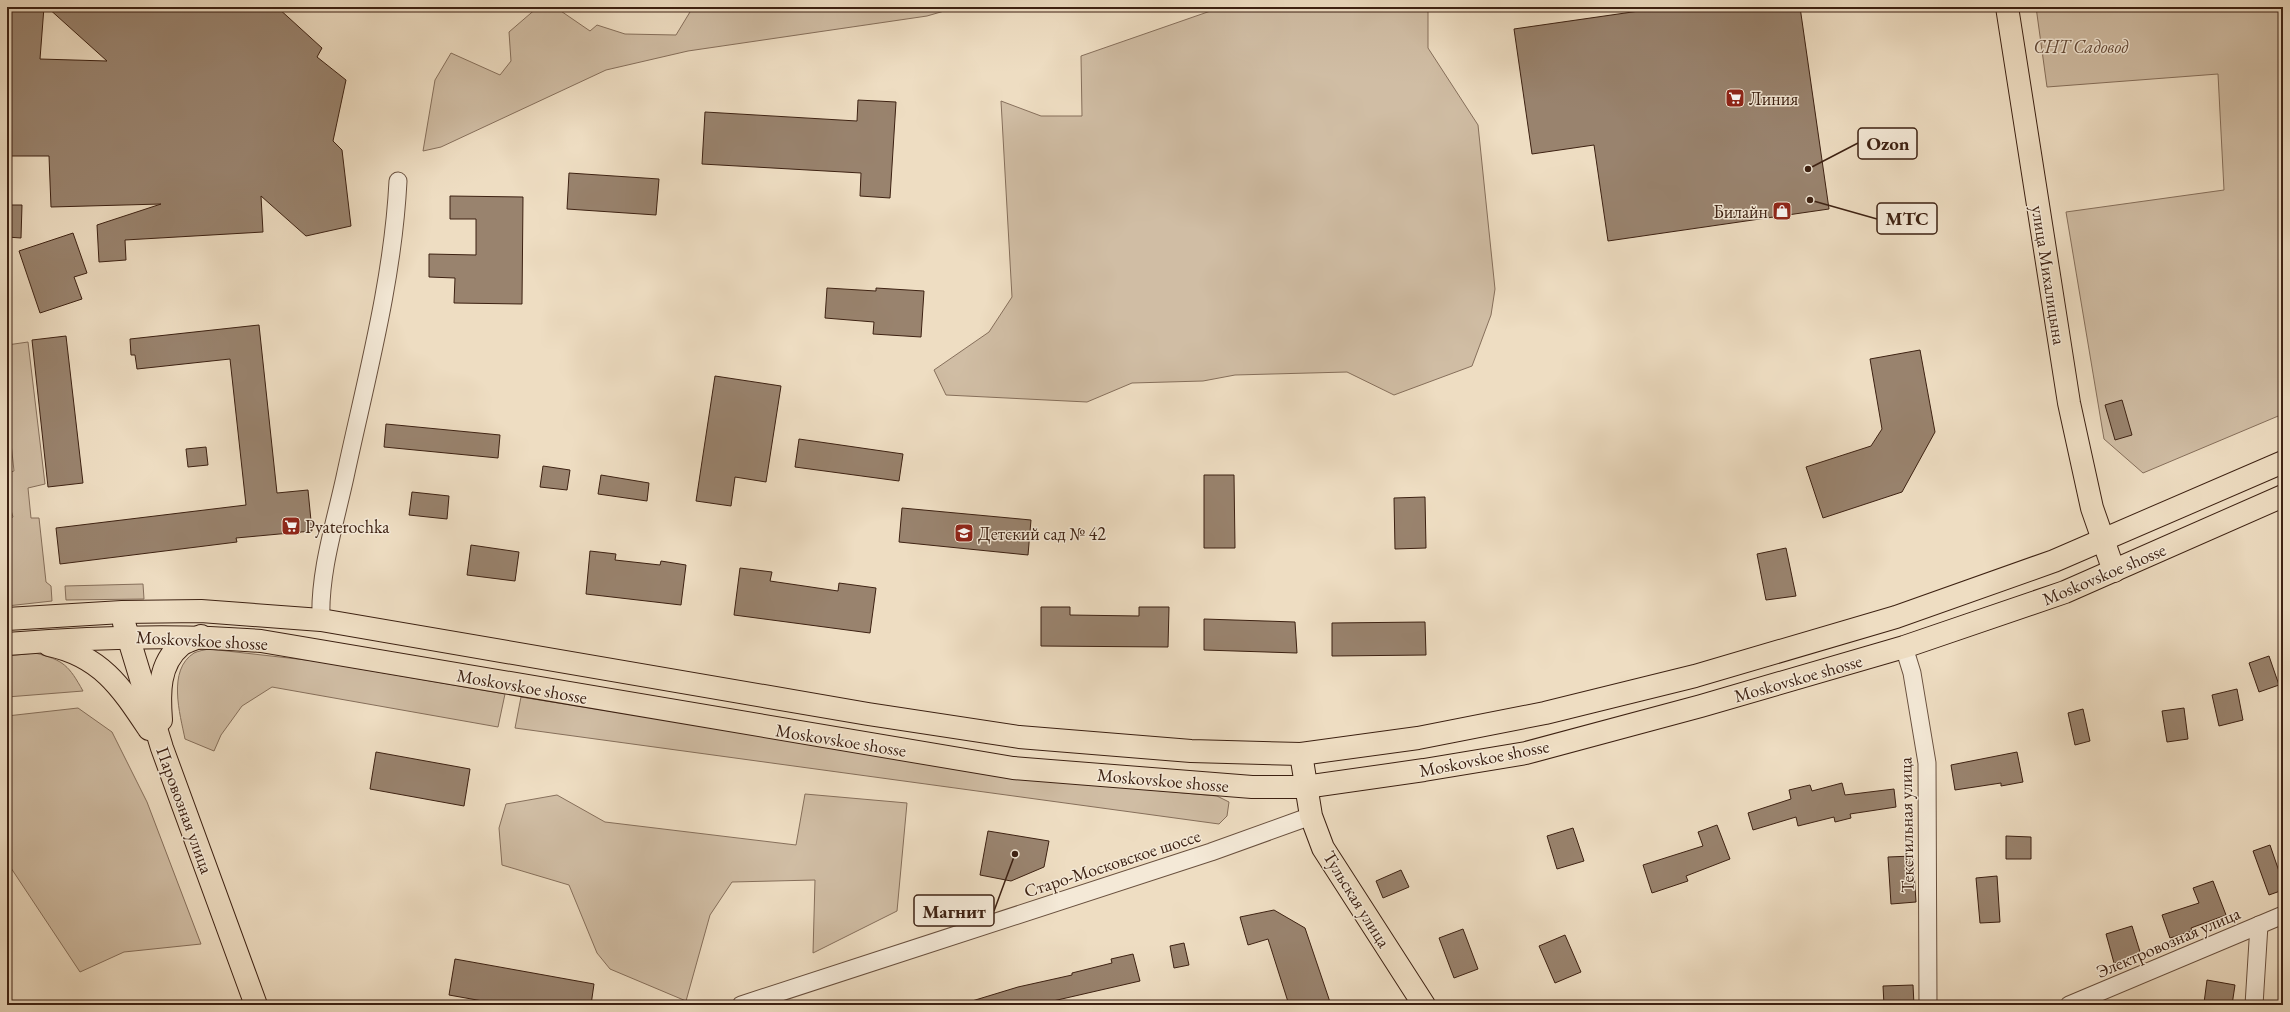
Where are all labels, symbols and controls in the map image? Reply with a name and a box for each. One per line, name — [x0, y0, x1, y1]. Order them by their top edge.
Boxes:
park label: СНТ Садовод — [2034, 35, 2129, 58]
supermarket icon: Линия — [1724, 87, 1746, 109]
place label: Линия — [1749, 87, 1798, 110]
callout: Ozon — [1858, 128, 1917, 159]
text: Ozon — [1866, 131, 1910, 156]
place label: Билайн — [1713, 200, 1768, 223]
shop icon: Билайн — [1771, 200, 1793, 222]
callout: МТС — [1877, 203, 1937, 234]
street label: улица Михалицына — [2027, 204, 2072, 347]
text: МТС — [1885, 206, 1929, 231]
supermarket icon: Pyaterochka — [280, 515, 302, 537]
place label: Pyaterochka — [305, 515, 390, 538]
school or university icon: Детский сад № 42 — [953, 522, 975, 544]
place label: Детский сад № 42 — [978, 522, 1106, 545]
street label: Moskovskoe shosse — [2039, 538, 2169, 610]
street label: Moskovskoe shosse — [135, 625, 269, 655]
street label: Moskovskoe shosse — [1731, 649, 1865, 707]
street label: Moskovskoe shosse — [455, 663, 589, 709]
street label: Moskovskoe shosse — [774, 718, 908, 762]
street label: Moskovskoe shosse — [1417, 734, 1551, 782]
street label: Паровозная улица — [151, 743, 219, 878]
street label: Текстильная улица — [1893, 756, 1919, 893]
street label: Moskovskoe shosse — [1096, 763, 1230, 797]
street label: Старо-Московское шоссе — [1021, 824, 1203, 902]
street label: Тульская улица — [1318, 846, 1396, 952]
callout: Магнит — [914, 895, 994, 926]
text: Магнит — [922, 899, 986, 924]
street label: Электровозная улица — [2092, 901, 2244, 983]

